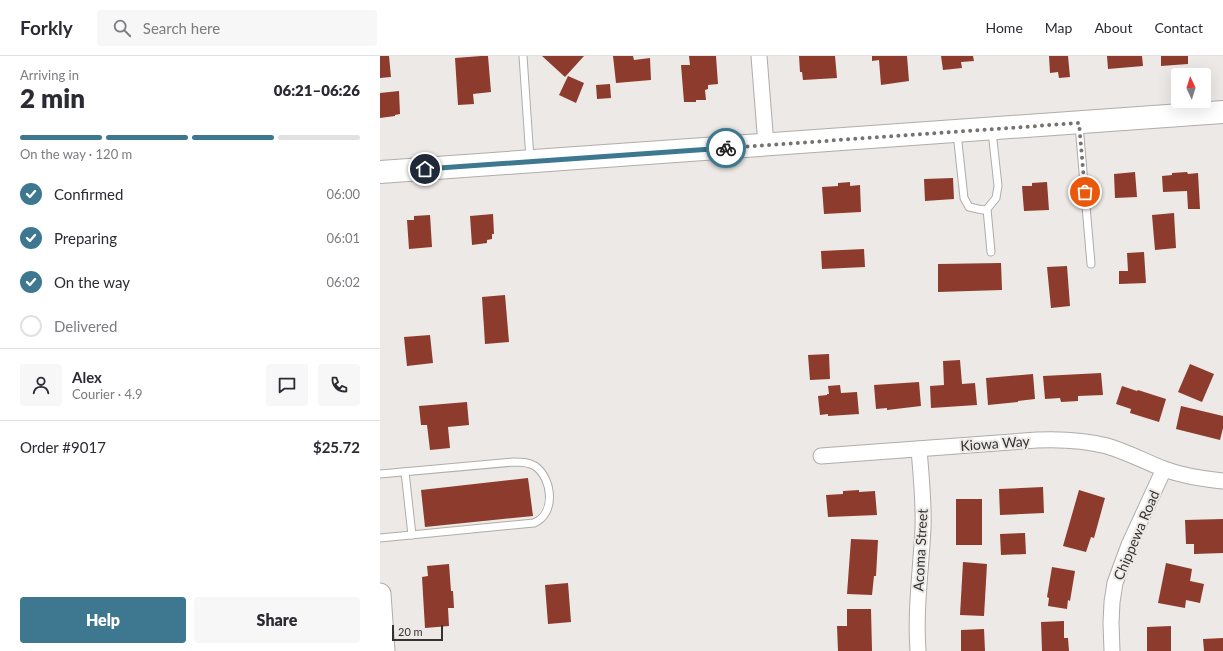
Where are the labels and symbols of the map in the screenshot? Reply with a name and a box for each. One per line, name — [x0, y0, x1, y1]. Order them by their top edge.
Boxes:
north arrow — [1171, 68, 1211, 108]
courier — [706, 128, 746, 168]
pin — [408, 152, 442, 186]
pin — [1068, 175, 1102, 209]
street label: Kiowa Way — [960, 432, 1031, 454]
street label: Chippewa Road — [1109, 487, 1163, 583]
street label: Acoma Street — [909, 508, 931, 592]
scale bar — [392, 623, 443, 642]

